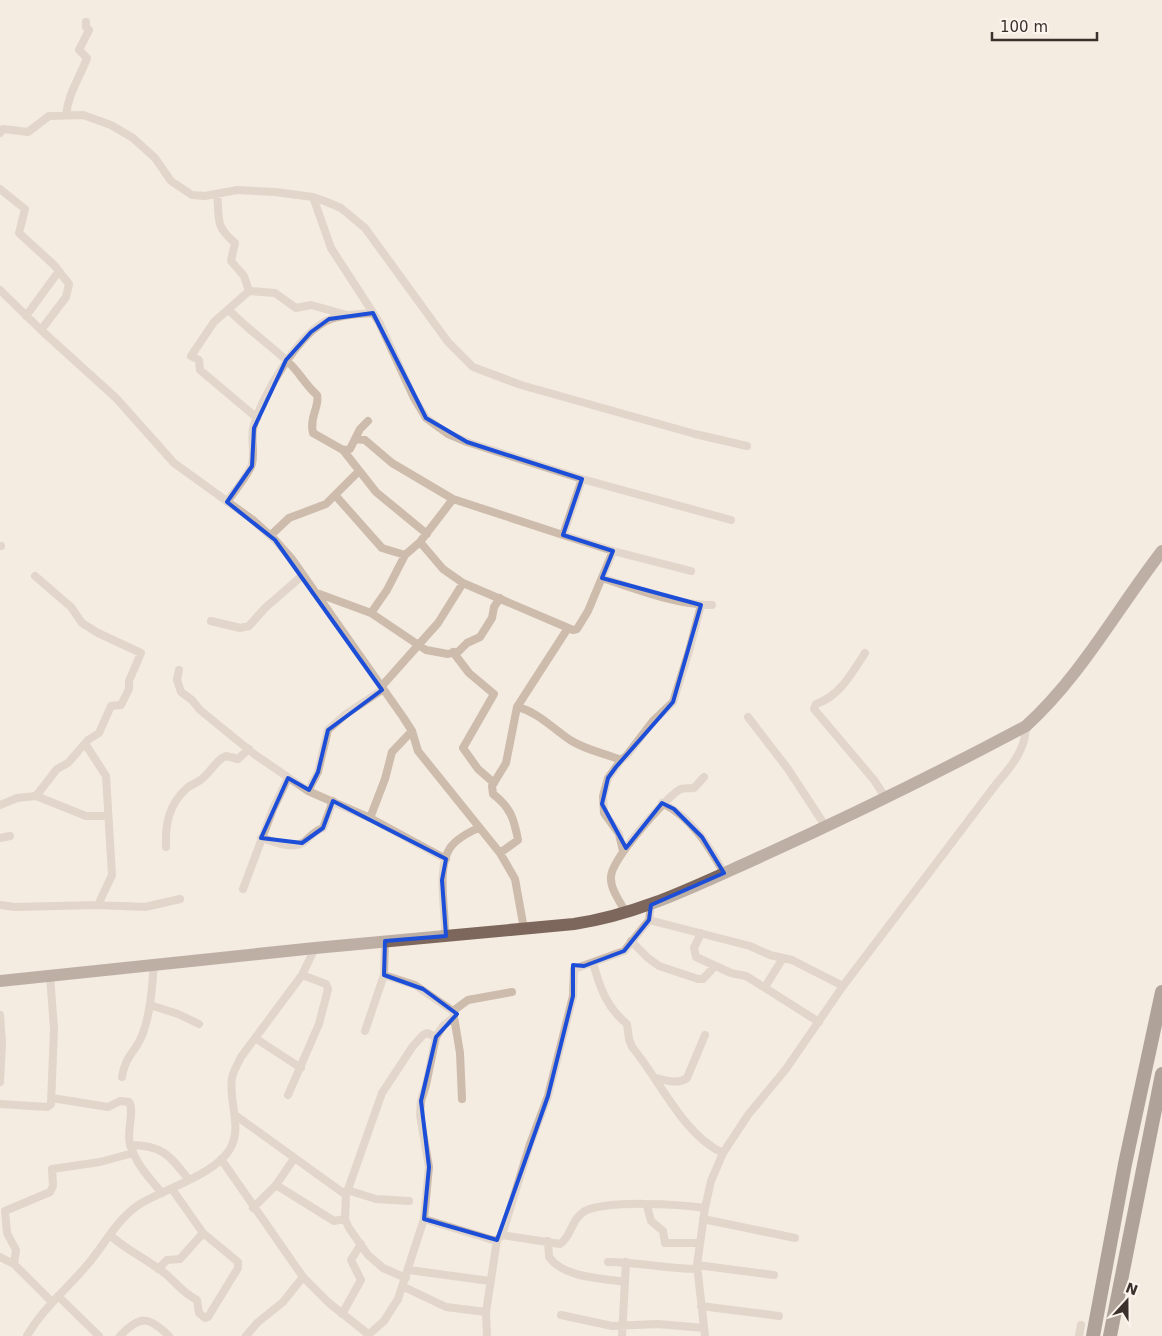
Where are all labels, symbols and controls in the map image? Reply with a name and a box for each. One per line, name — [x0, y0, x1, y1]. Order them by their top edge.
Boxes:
scale bar — [992, 10, 1097, 42]
text: 100 m — [1000, 18, 1048, 36]
north arrow — [1102, 1276, 1152, 1326]
text: N — [1123, 1279, 1140, 1298]

